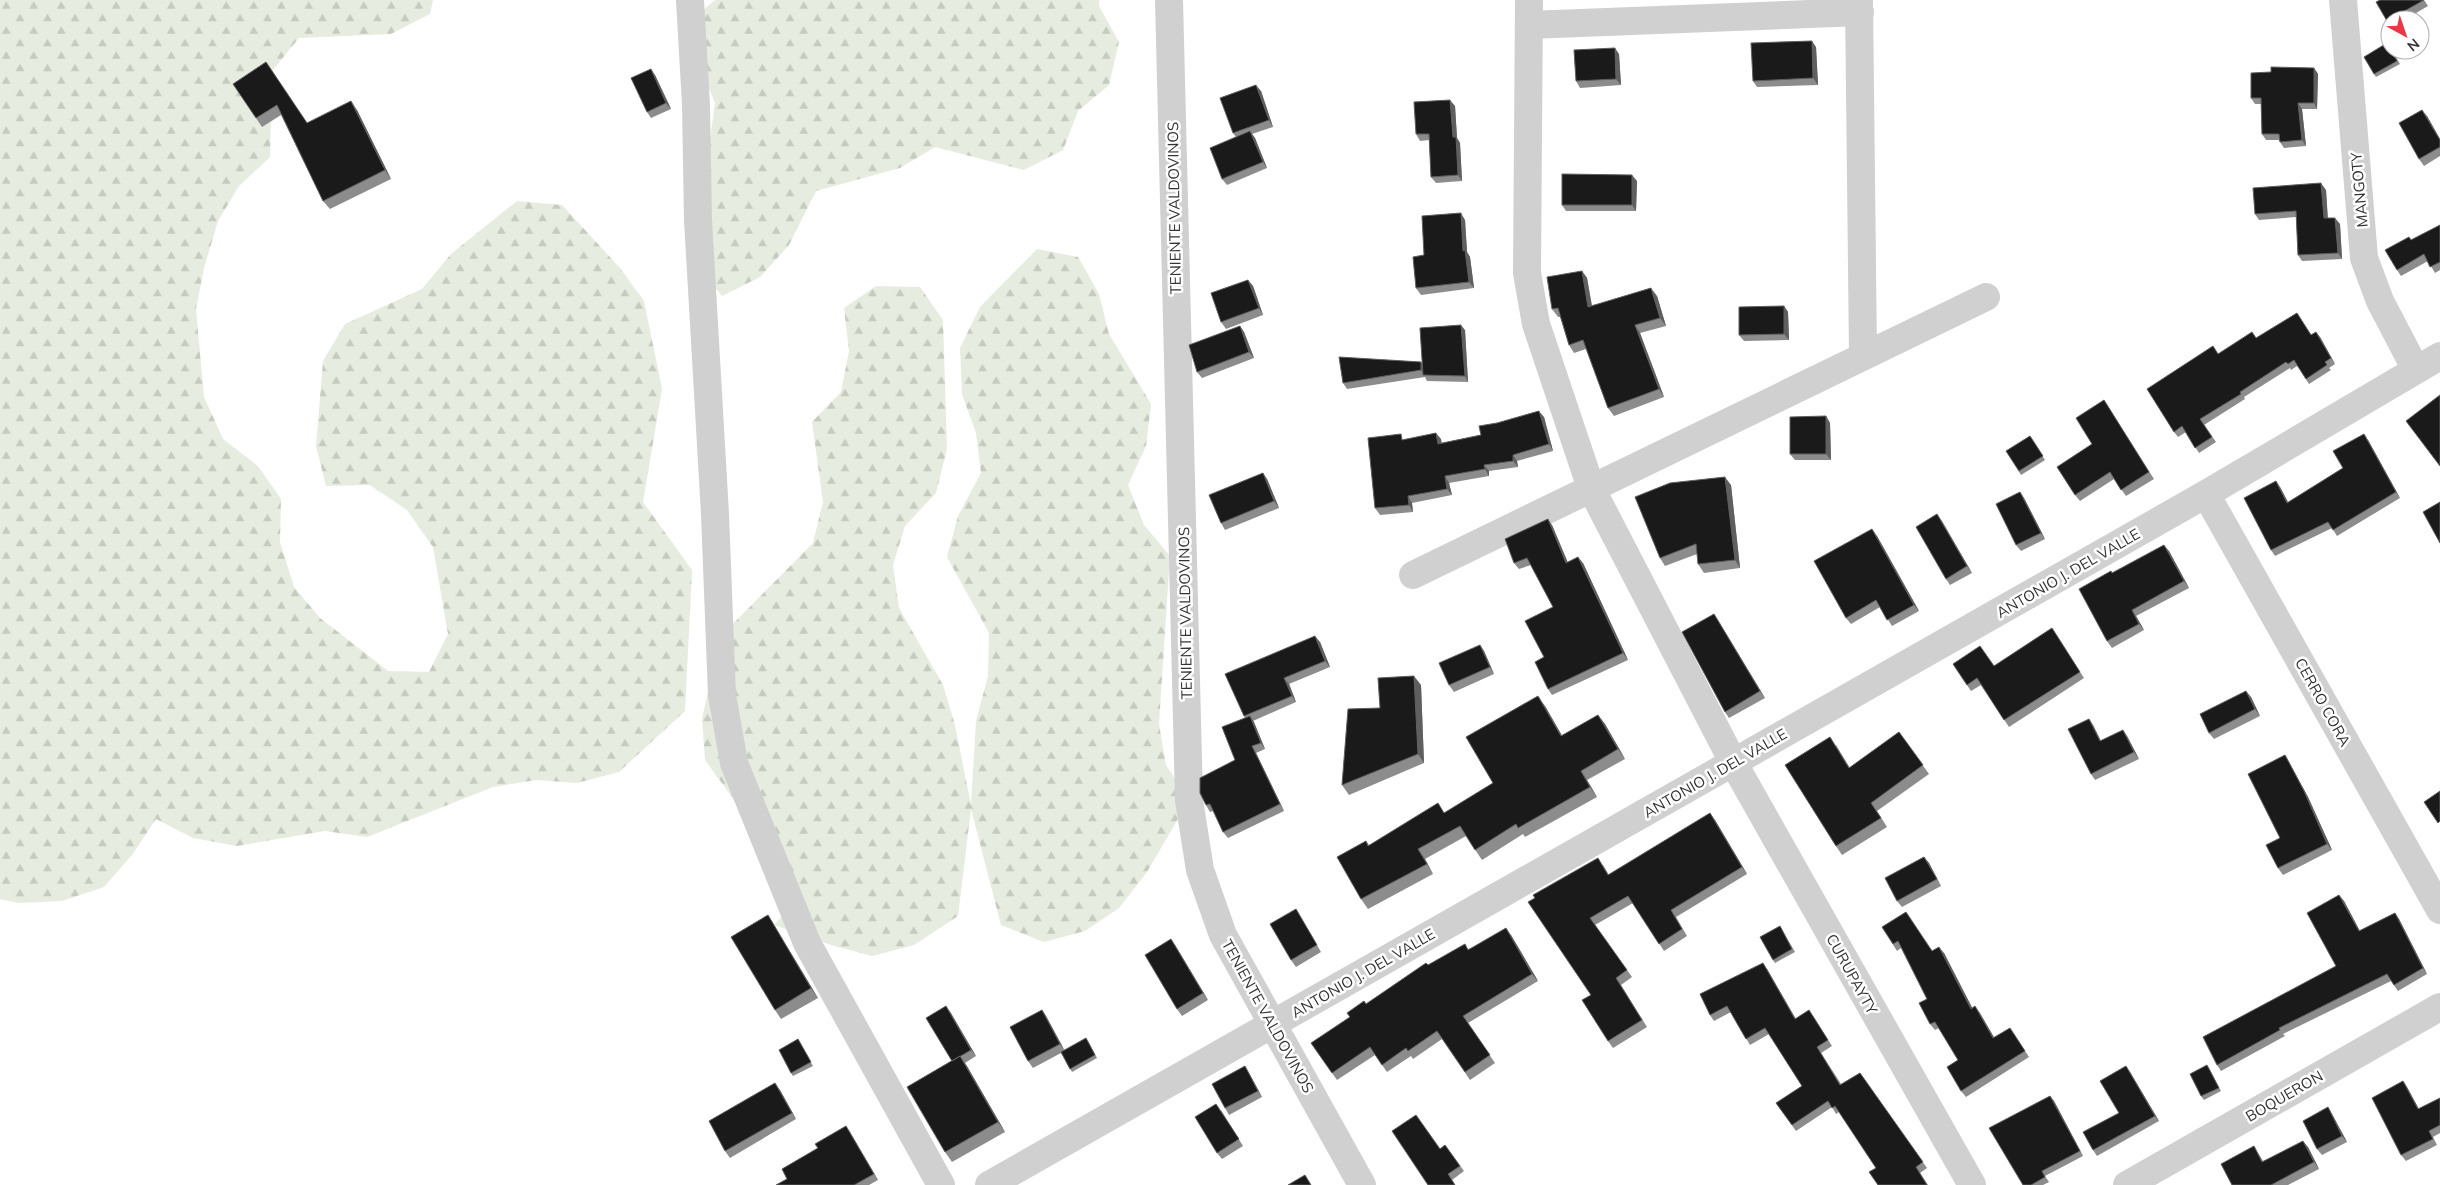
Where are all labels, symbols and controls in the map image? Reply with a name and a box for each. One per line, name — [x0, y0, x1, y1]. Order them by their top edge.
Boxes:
north arrow — [2380, 10, 2430, 60]
text: N — [2404, 35, 2423, 55]
street label: TENIENTE VALDOVINOS — [1163, 122, 1185, 294]
street label: MANGOTY — [2346, 151, 2372, 228]
street label: ANTONIO J. DEL VALLE — [1993, 524, 2143, 622]
street label: TENIENTE VALDOVINOS — [1174, 527, 1196, 699]
street label: CERRO CORA — [2291, 655, 2355, 749]
street label: ANTONIO J. DEL VALLE — [1640, 724, 1790, 822]
street label: ANTONIO J. DEL VALLE — [1288, 924, 1438, 1022]
street label: CURUPAYTY — [1822, 931, 1882, 1018]
street label: TENIENTE VALDOVINOS — [1218, 936, 1318, 1096]
street label: BOQUERON — [2242, 1066, 2326, 1126]

